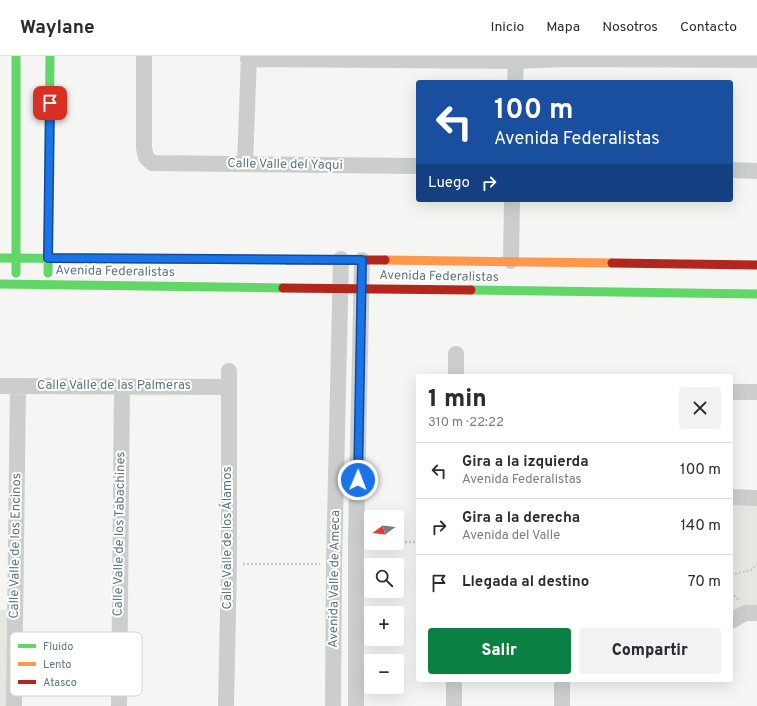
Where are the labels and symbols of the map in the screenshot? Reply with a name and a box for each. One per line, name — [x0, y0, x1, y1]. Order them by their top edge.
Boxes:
pin — [33, 86, 67, 120]
street label: Calle Valle del Yaqui — [227, 156, 343, 174]
street label: Avenida Federalistas — [55, 263, 175, 281]
street label: Avenida Federalistas — [379, 268, 499, 286]
street label: Calle Valle de las Palmeras — [37, 378, 191, 394]
street label: Calle Valle de los Tabachines — [111, 451, 129, 617]
position arrow — [337, 459, 379, 501]
street label: Calle Valle de los Álamos — [218, 466, 236, 610]
street label: Calle Valle de los Encinos — [7, 473, 25, 619]
street label: Avenida Valle de Ameca — [326, 510, 344, 648]
north arrow — [364, 510, 404, 550]
legend — [10, 632, 142, 696]
text: Fluido — [43, 640, 73, 654]
text: Lento — [43, 658, 71, 672]
text: Atasco — [43, 676, 77, 690]

